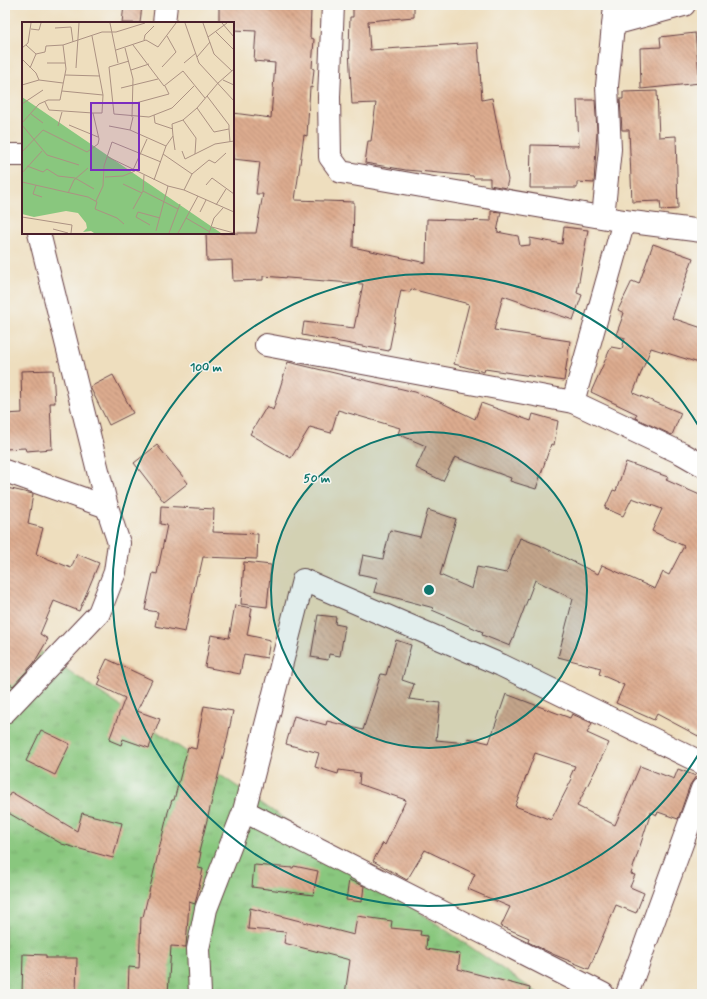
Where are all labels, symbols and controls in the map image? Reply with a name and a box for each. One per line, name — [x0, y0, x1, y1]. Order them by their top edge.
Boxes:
inset map — [22, 22, 234, 234]
text: 100 m — [190, 360, 223, 376]
text: 50 m — [304, 471, 331, 487]
centre of rings — [422, 583, 436, 597]

